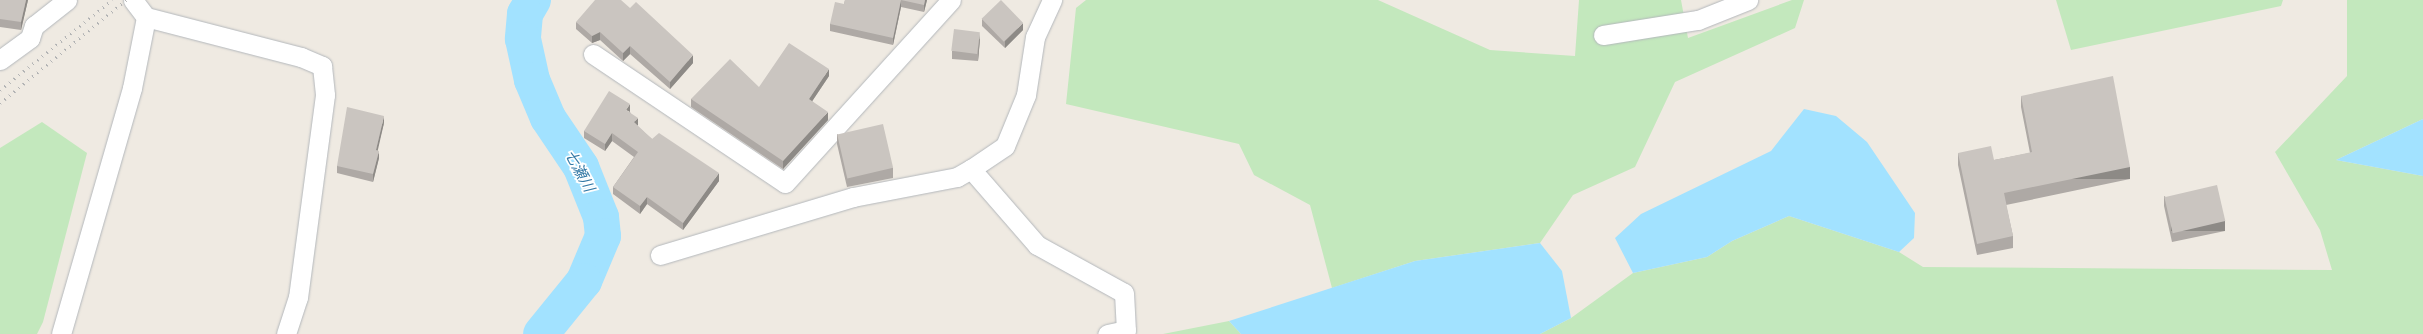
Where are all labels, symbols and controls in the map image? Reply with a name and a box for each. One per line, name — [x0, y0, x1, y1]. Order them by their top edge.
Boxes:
water label: 七瀬川 — [560, 147, 598, 195]

